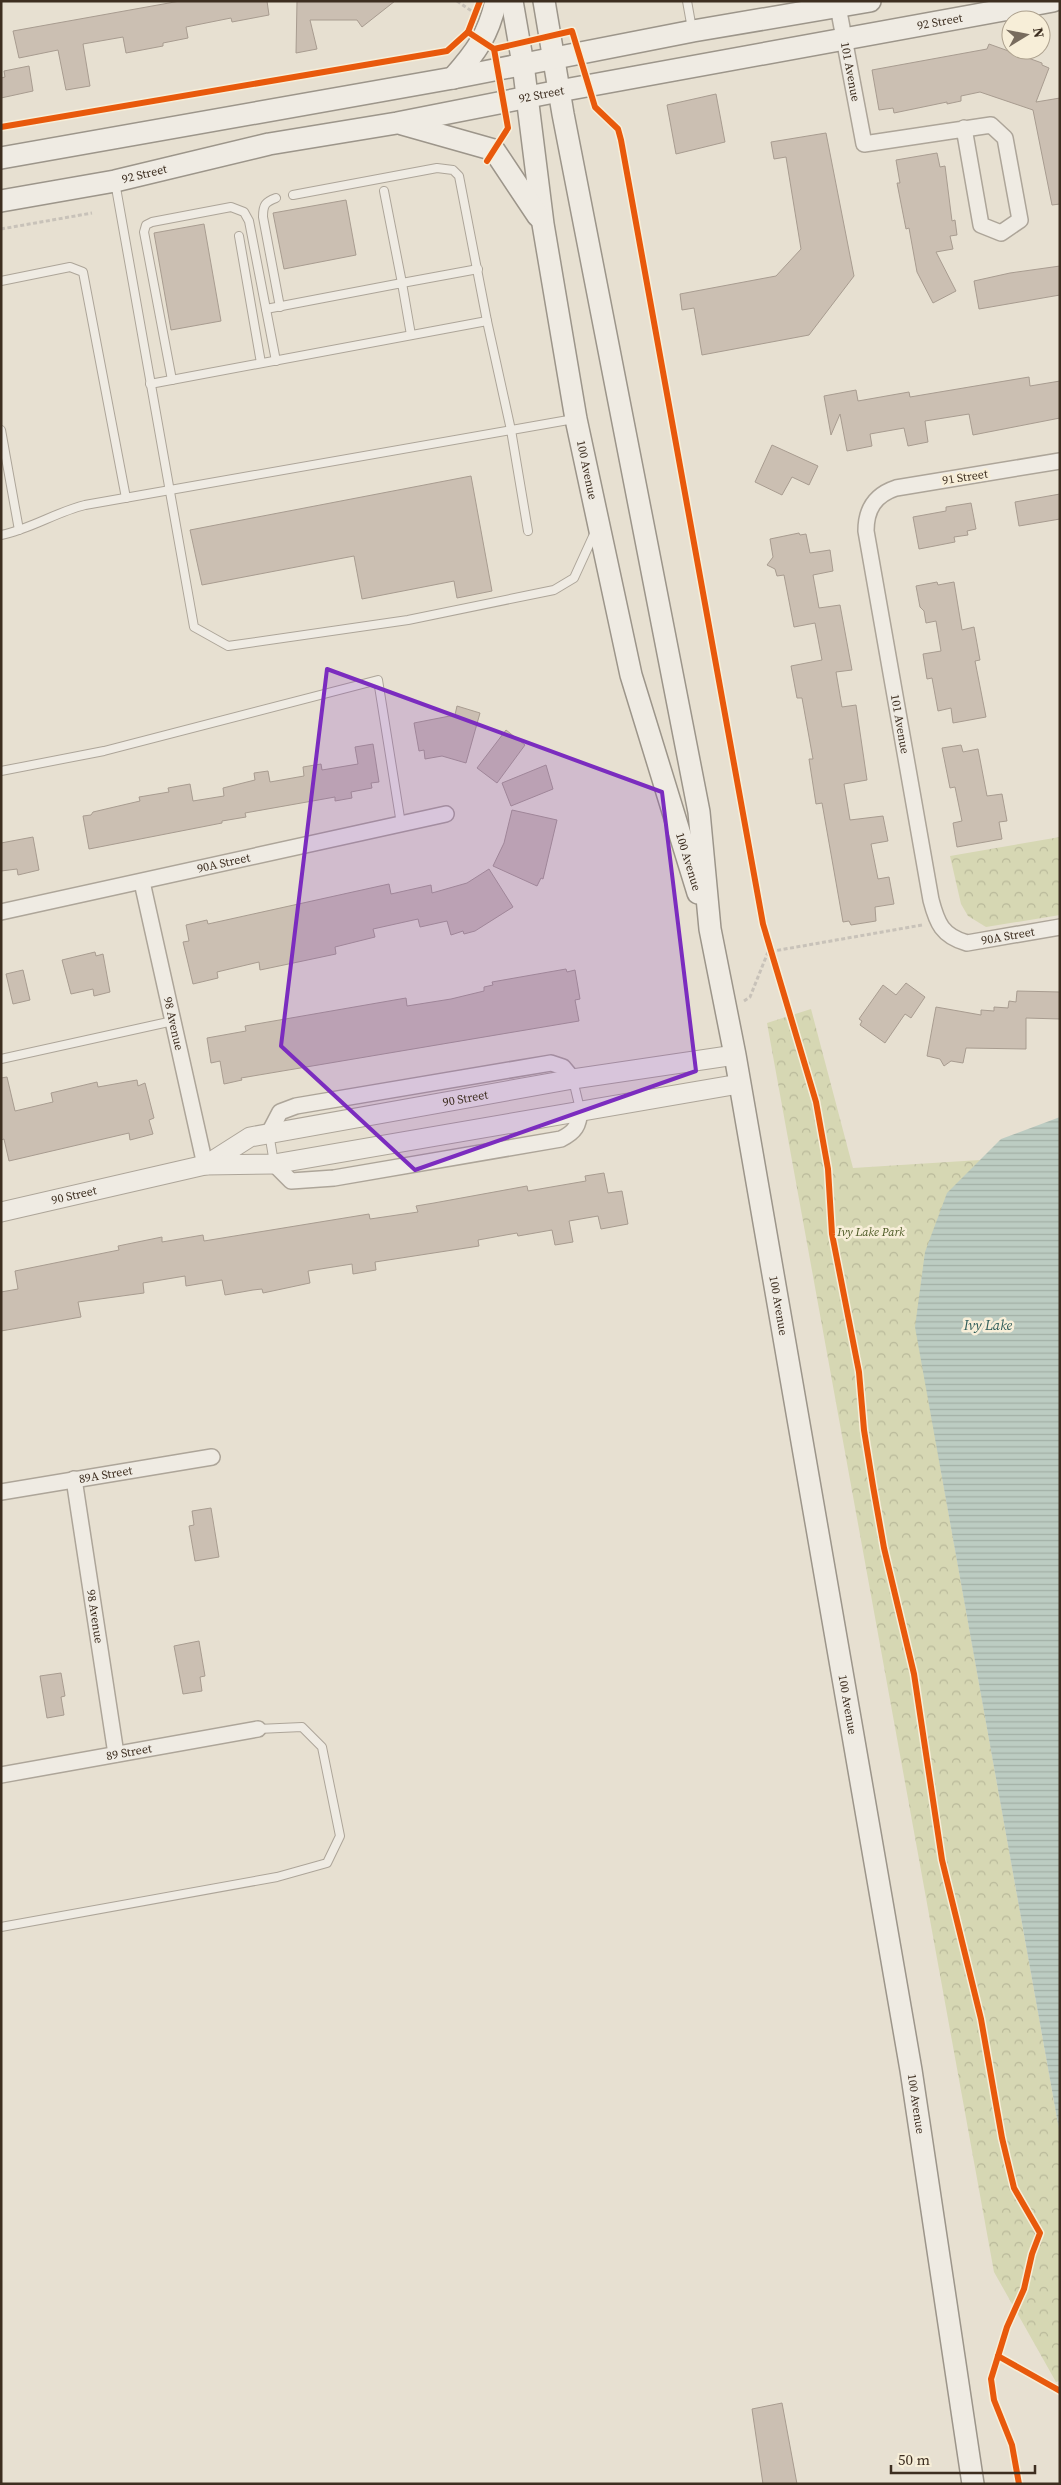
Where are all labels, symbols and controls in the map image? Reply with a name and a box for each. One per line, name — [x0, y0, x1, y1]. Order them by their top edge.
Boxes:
street label: 92 Street — [916, 10, 964, 34]
north arrow — [1001, 10, 1051, 60]
text: N — [1028, 26, 1050, 40]
street label: 101 Avenue — [837, 41, 864, 103]
street label: 92 Street — [517, 82, 565, 107]
street label: 92 Street — [120, 161, 169, 187]
street label: 100 Avenue — [573, 439, 601, 501]
street label: 91 Street — [941, 466, 989, 488]
street label: 101 Avenue — [887, 693, 913, 755]
street label: 100 Avenue — [672, 830, 705, 893]
street label: 90A Street — [196, 849, 252, 877]
street label: 90A Street — [980, 923, 1036, 948]
street label: 98 Avenue — [160, 995, 187, 1052]
street label: 90 Street — [441, 1086, 489, 1110]
street label: 90 Street — [50, 1182, 98, 1208]
park label: Ivy Lake Park — [836, 1224, 905, 1240]
street label: 100 Avenue — [765, 1275, 791, 1337]
water label: Ivy Lake — [963, 1315, 1013, 1335]
street label: 89A Street — [78, 1462, 134, 1487]
street label: 98 Avenue — [83, 1588, 107, 1644]
street label: 100 Avenue — [835, 1674, 861, 1736]
street label: 89 Street — [105, 1740, 153, 1764]
street label: 100 Avenue — [904, 2073, 928, 2135]
scale bar — [891, 2442, 1035, 2474]
text: 50 m — [898, 2449, 930, 2470]

